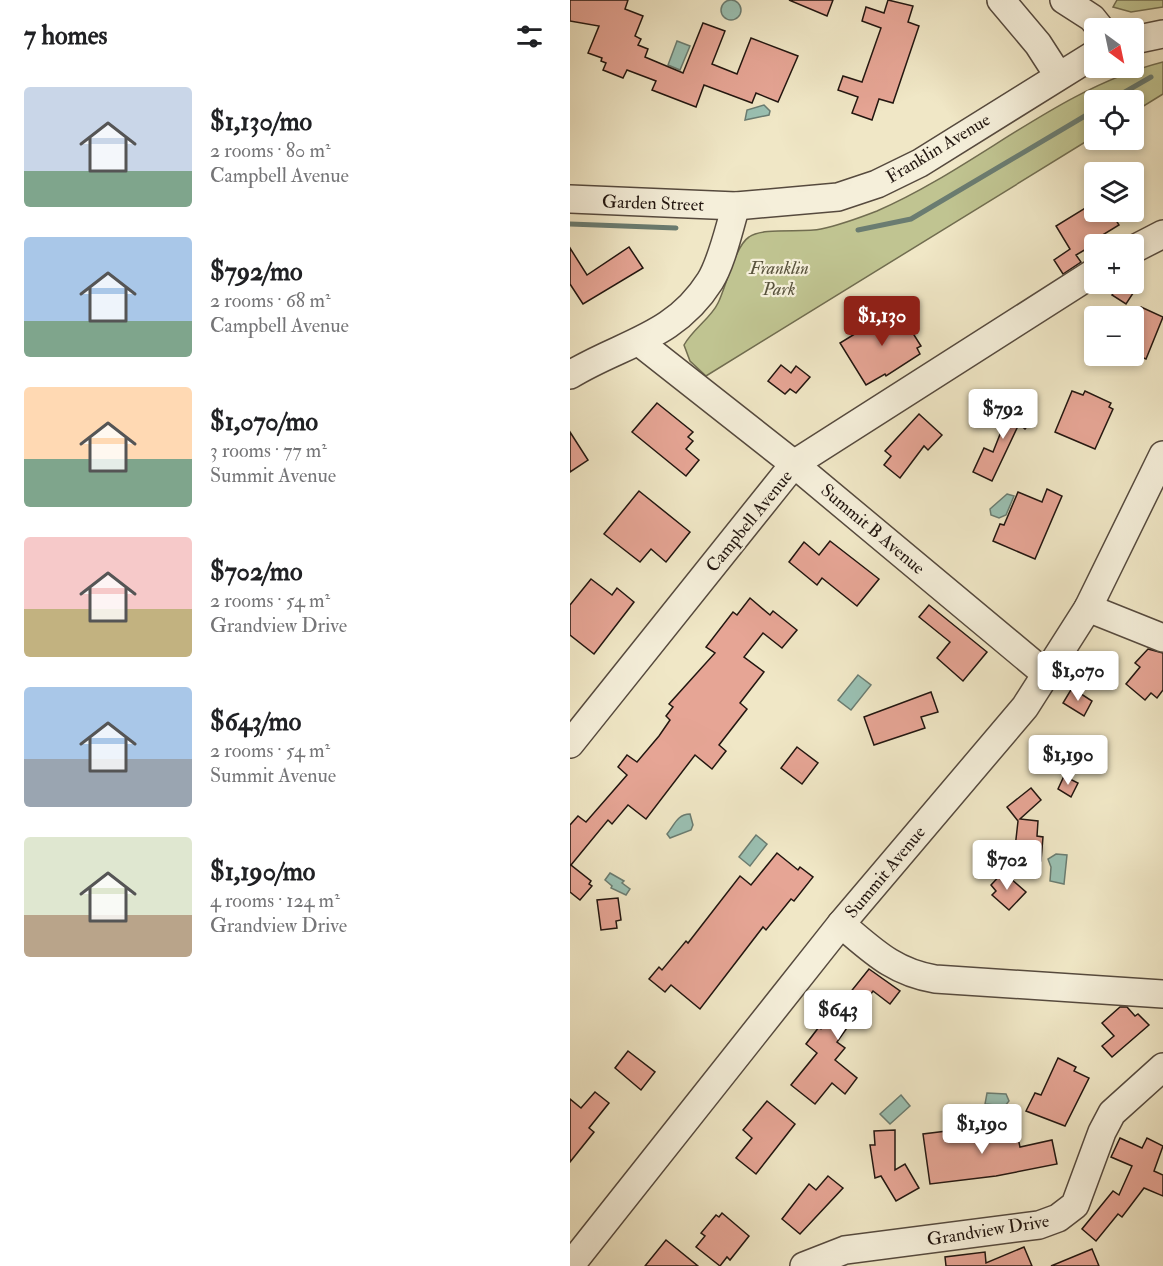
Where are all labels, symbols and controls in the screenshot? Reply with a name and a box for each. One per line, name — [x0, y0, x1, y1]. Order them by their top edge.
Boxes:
north arrow — [1084, 18, 1144, 78]
map controls — [1084, 18, 1144, 366]
text: 7 homes — [24, 20, 107, 52]
icon: filters — [513, 20, 546, 53]
button: locate — [1084, 90, 1144, 150]
text: $1,130/mo — [210, 106, 312, 138]
street label: Franklin Avenue — [882, 108, 995, 189]
icon: home — [72, 111, 144, 183]
text: 2 rooms · 80 m² — [210, 138, 331, 163]
button: layers — [1084, 162, 1144, 222]
text: Campbell Avenue — [210, 163, 349, 188]
street label: Garden Street — [602, 190, 704, 217]
button: + — [1084, 234, 1144, 294]
text: $792/mo — [210, 256, 303, 288]
park label: Franklin Park — [748, 257, 809, 301]
icon: home — [72, 261, 144, 333]
text: 2 rooms · 68 m² — [210, 288, 331, 313]
pin: $1,130 — [833, 296, 931, 347]
text: $1,130 — [858, 303, 906, 328]
button: − — [1084, 306, 1144, 366]
text: Campbell Avenue — [210, 313, 349, 338]
pin: $792 — [967, 389, 1039, 440]
text: $792 — [983, 396, 1023, 421]
text: $1,070/mo — [210, 406, 318, 438]
icon: home — [72, 411, 144, 483]
text: 3 rooms · 77 m² — [210, 438, 327, 463]
text: Summit Avenue — [210, 463, 336, 488]
street label: Campbell Avenue — [701, 465, 798, 577]
street label: Summit B Avenue — [816, 479, 930, 580]
text: $702/mo — [210, 556, 302, 588]
icon: home — [72, 561, 144, 633]
text: 2 rooms · 54 m² — [210, 588, 330, 613]
text: Grandview Drive — [210, 613, 347, 638]
pin: $1,070 — [1029, 651, 1127, 702]
text: $1,070 — [1052, 658, 1104, 683]
text: $643/mo — [210, 706, 301, 738]
icon: home — [72, 711, 144, 783]
pin: $1,190 — [1019, 735, 1117, 786]
text: 2 rooms · 54 m² — [210, 738, 330, 763]
text: $1,190 — [1043, 742, 1093, 767]
text: Summit Avenue — [210, 763, 336, 788]
street label: Summit Avenue — [840, 821, 931, 923]
pin: $702 — [971, 840, 1043, 891]
text: $702 — [987, 847, 1027, 872]
text: $1,190/mo — [210, 856, 315, 888]
icon: home — [72, 861, 144, 933]
text: 4 rooms · 124 m² — [210, 888, 340, 913]
text: Grandview Drive — [210, 913, 347, 938]
pin: $643 — [802, 990, 874, 1041]
text: $643 — [818, 997, 858, 1022]
pin: $1,190 — [933, 1104, 1031, 1155]
text: $1,190 — [957, 1111, 1007, 1136]
street label: Grandview Drive — [925, 1209, 1051, 1252]

